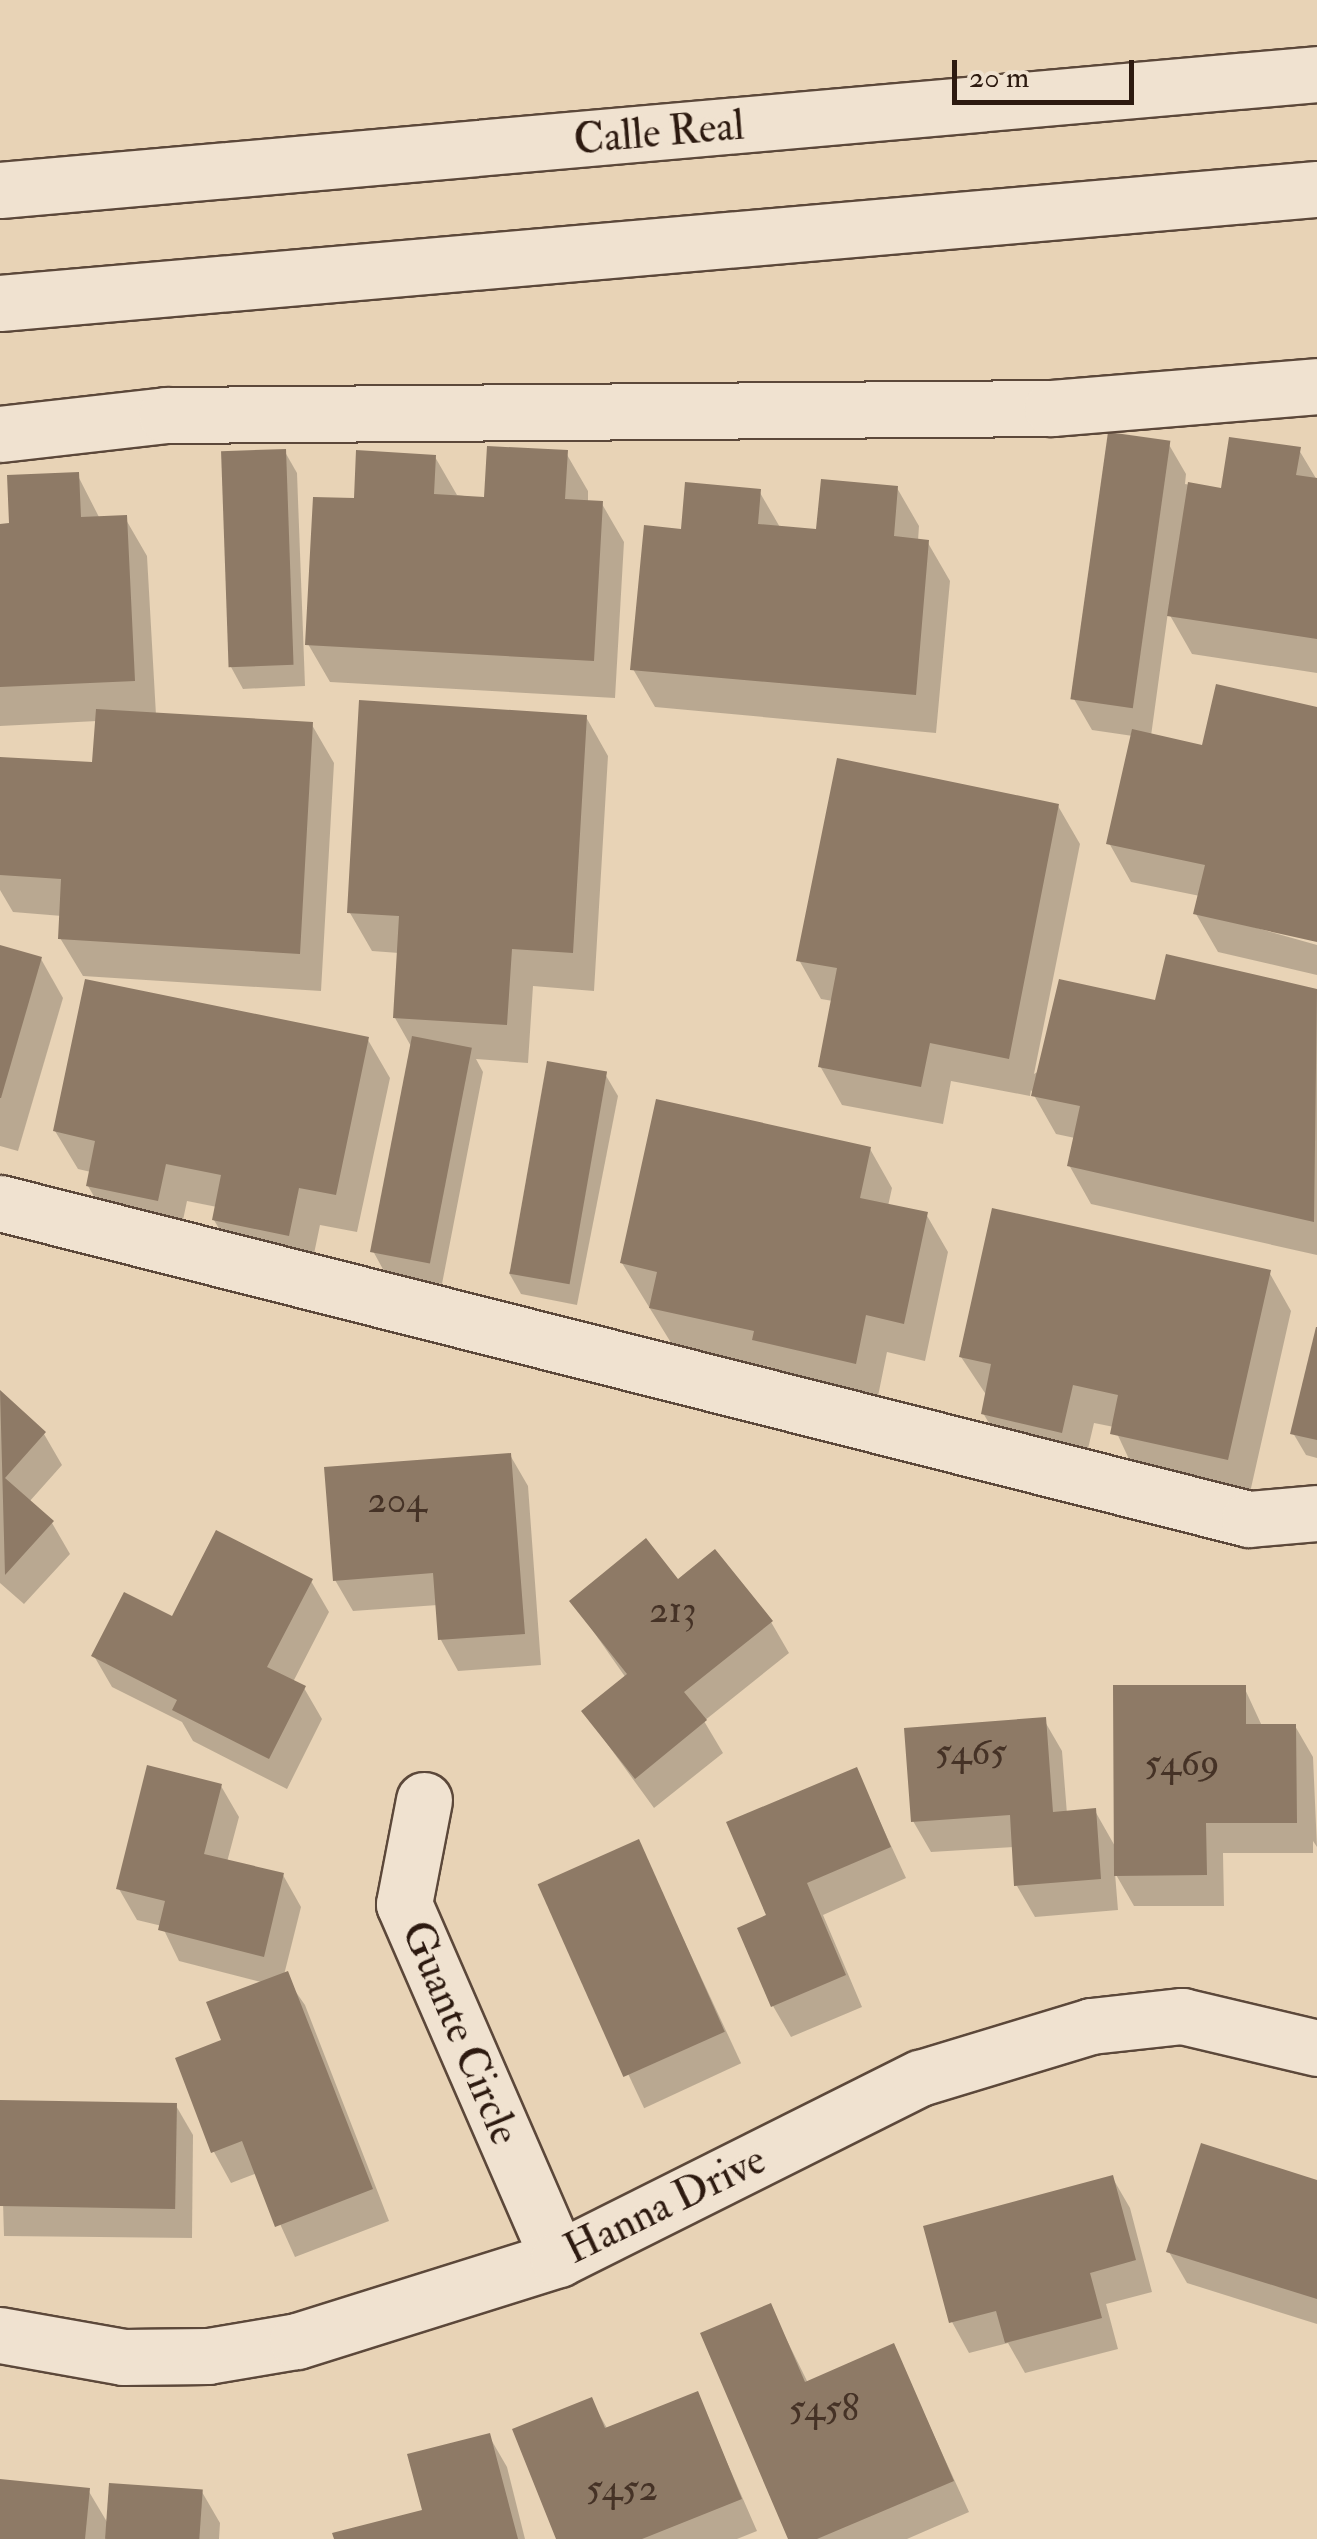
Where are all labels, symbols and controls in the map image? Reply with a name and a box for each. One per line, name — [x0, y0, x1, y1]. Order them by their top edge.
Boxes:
scale bar — [957, 40, 1140, 102]
text: 20 m — [969, 59, 1029, 96]
street label: Calle Real — [572, 100, 746, 166]
house number: 204 — [367, 1478, 427, 1524]
house number: 213 — [649, 1588, 697, 1634]
house number: 5465 — [935, 1730, 1007, 1776]
house number: 5469 — [1145, 1741, 1219, 1787]
street label: Guante Circle — [390, 1914, 530, 2152]
street label: Hanna Drive — [556, 2135, 774, 2275]
house number: 5458 — [789, 2386, 859, 2432]
house number: 5452 — [586, 2466, 658, 2512]

